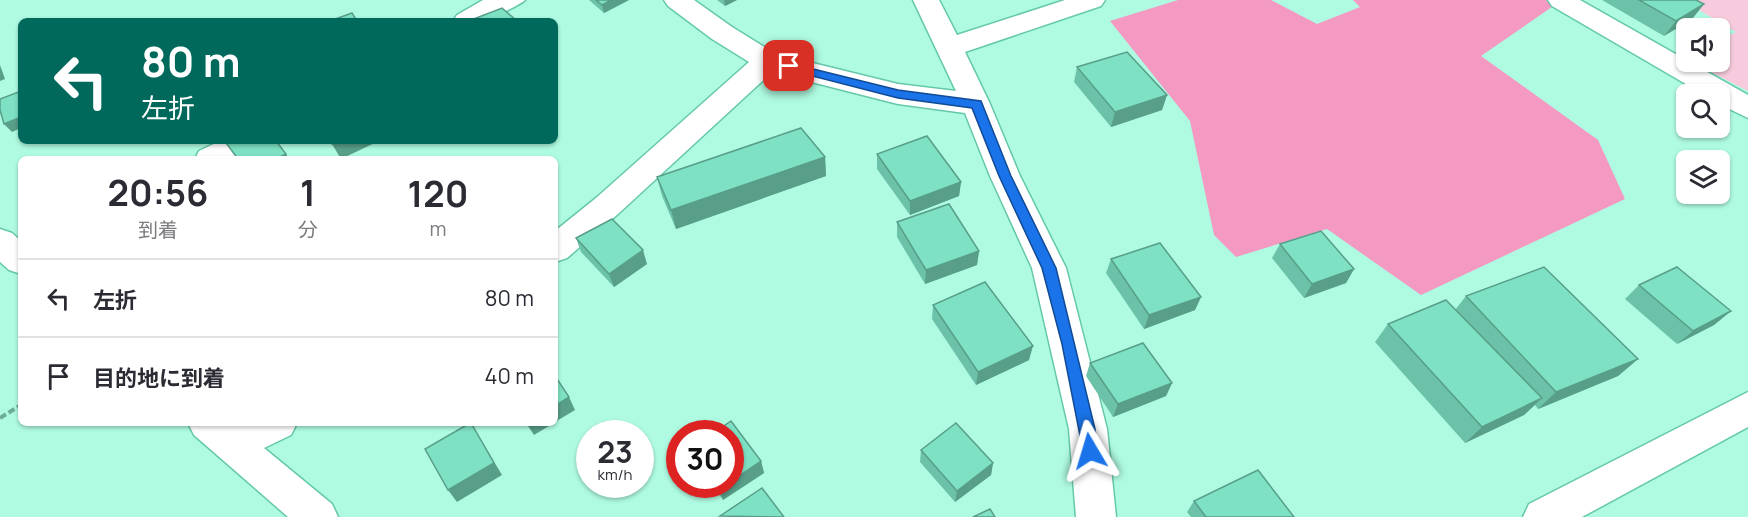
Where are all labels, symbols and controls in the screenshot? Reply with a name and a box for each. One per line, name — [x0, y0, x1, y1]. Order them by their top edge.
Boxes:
map controls — [1676, 18, 1730, 204]
button: sound — [1676, 18, 1730, 72]
text: 80 m — [141, 32, 241, 90]
pin — [763, 40, 814, 91]
icon: left — [42, 42, 120, 120]
icon: arrive — [772, 49, 805, 82]
button: search — [1676, 84, 1730, 138]
text: 左折 — [141, 89, 195, 126]
button: layers — [1676, 150, 1730, 204]
text: 20:56 — [108, 168, 208, 217]
text: 1 — [300, 168, 316, 217]
text: 120 — [408, 169, 468, 218]
text: m — [430, 215, 446, 242]
text: 到着 — [138, 216, 178, 243]
text: 分 — [298, 216, 318, 243]
icon: left — [42, 282, 75, 315]
text: 80 m — [485, 283, 534, 313]
text: 左折 — [93, 285, 137, 315]
icon: arrive — [42, 360, 75, 393]
text: 40 m — [485, 361, 534, 391]
text: 目的地に到着 — [93, 363, 225, 393]
position arrow — [1058, 419, 1122, 483]
speed limit sign: 30 — [666, 420, 744, 498]
text: 23 — [597, 431, 633, 472]
text: km/h — [598, 464, 632, 485]

